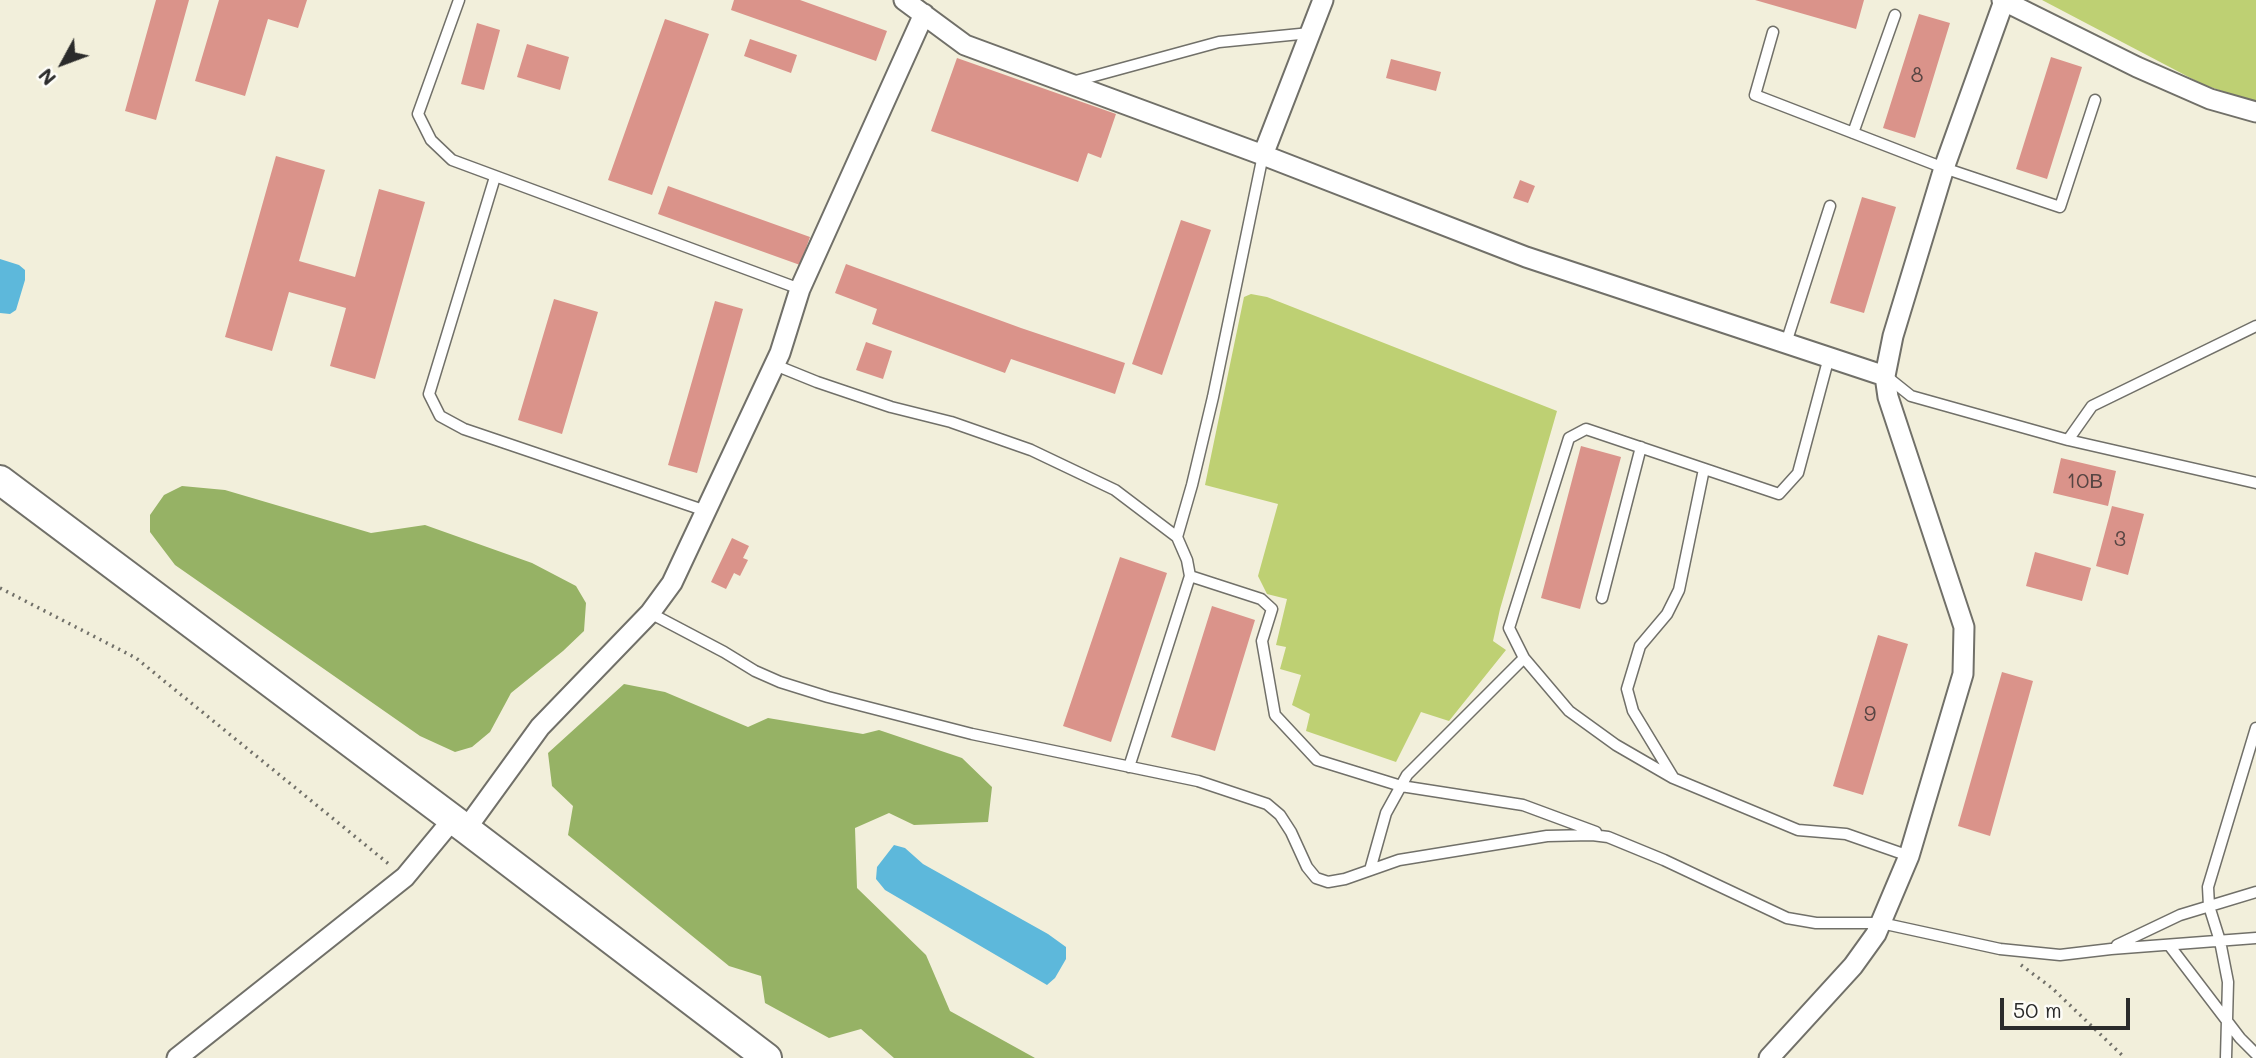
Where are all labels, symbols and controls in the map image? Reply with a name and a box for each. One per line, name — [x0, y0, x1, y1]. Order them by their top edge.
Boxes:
north arrow — [28, 28, 98, 98]
text: N — [33, 63, 61, 91]
house number: 8 — [1911, 63, 1923, 89]
house number: 10В — [2067, 469, 2103, 495]
house number: 3 — [2114, 527, 2126, 553]
house number: 9 — [1864, 702, 1876, 728]
scale bar — [2004, 984, 2134, 1028]
text: 50 m — [2013, 996, 2062, 1023]

